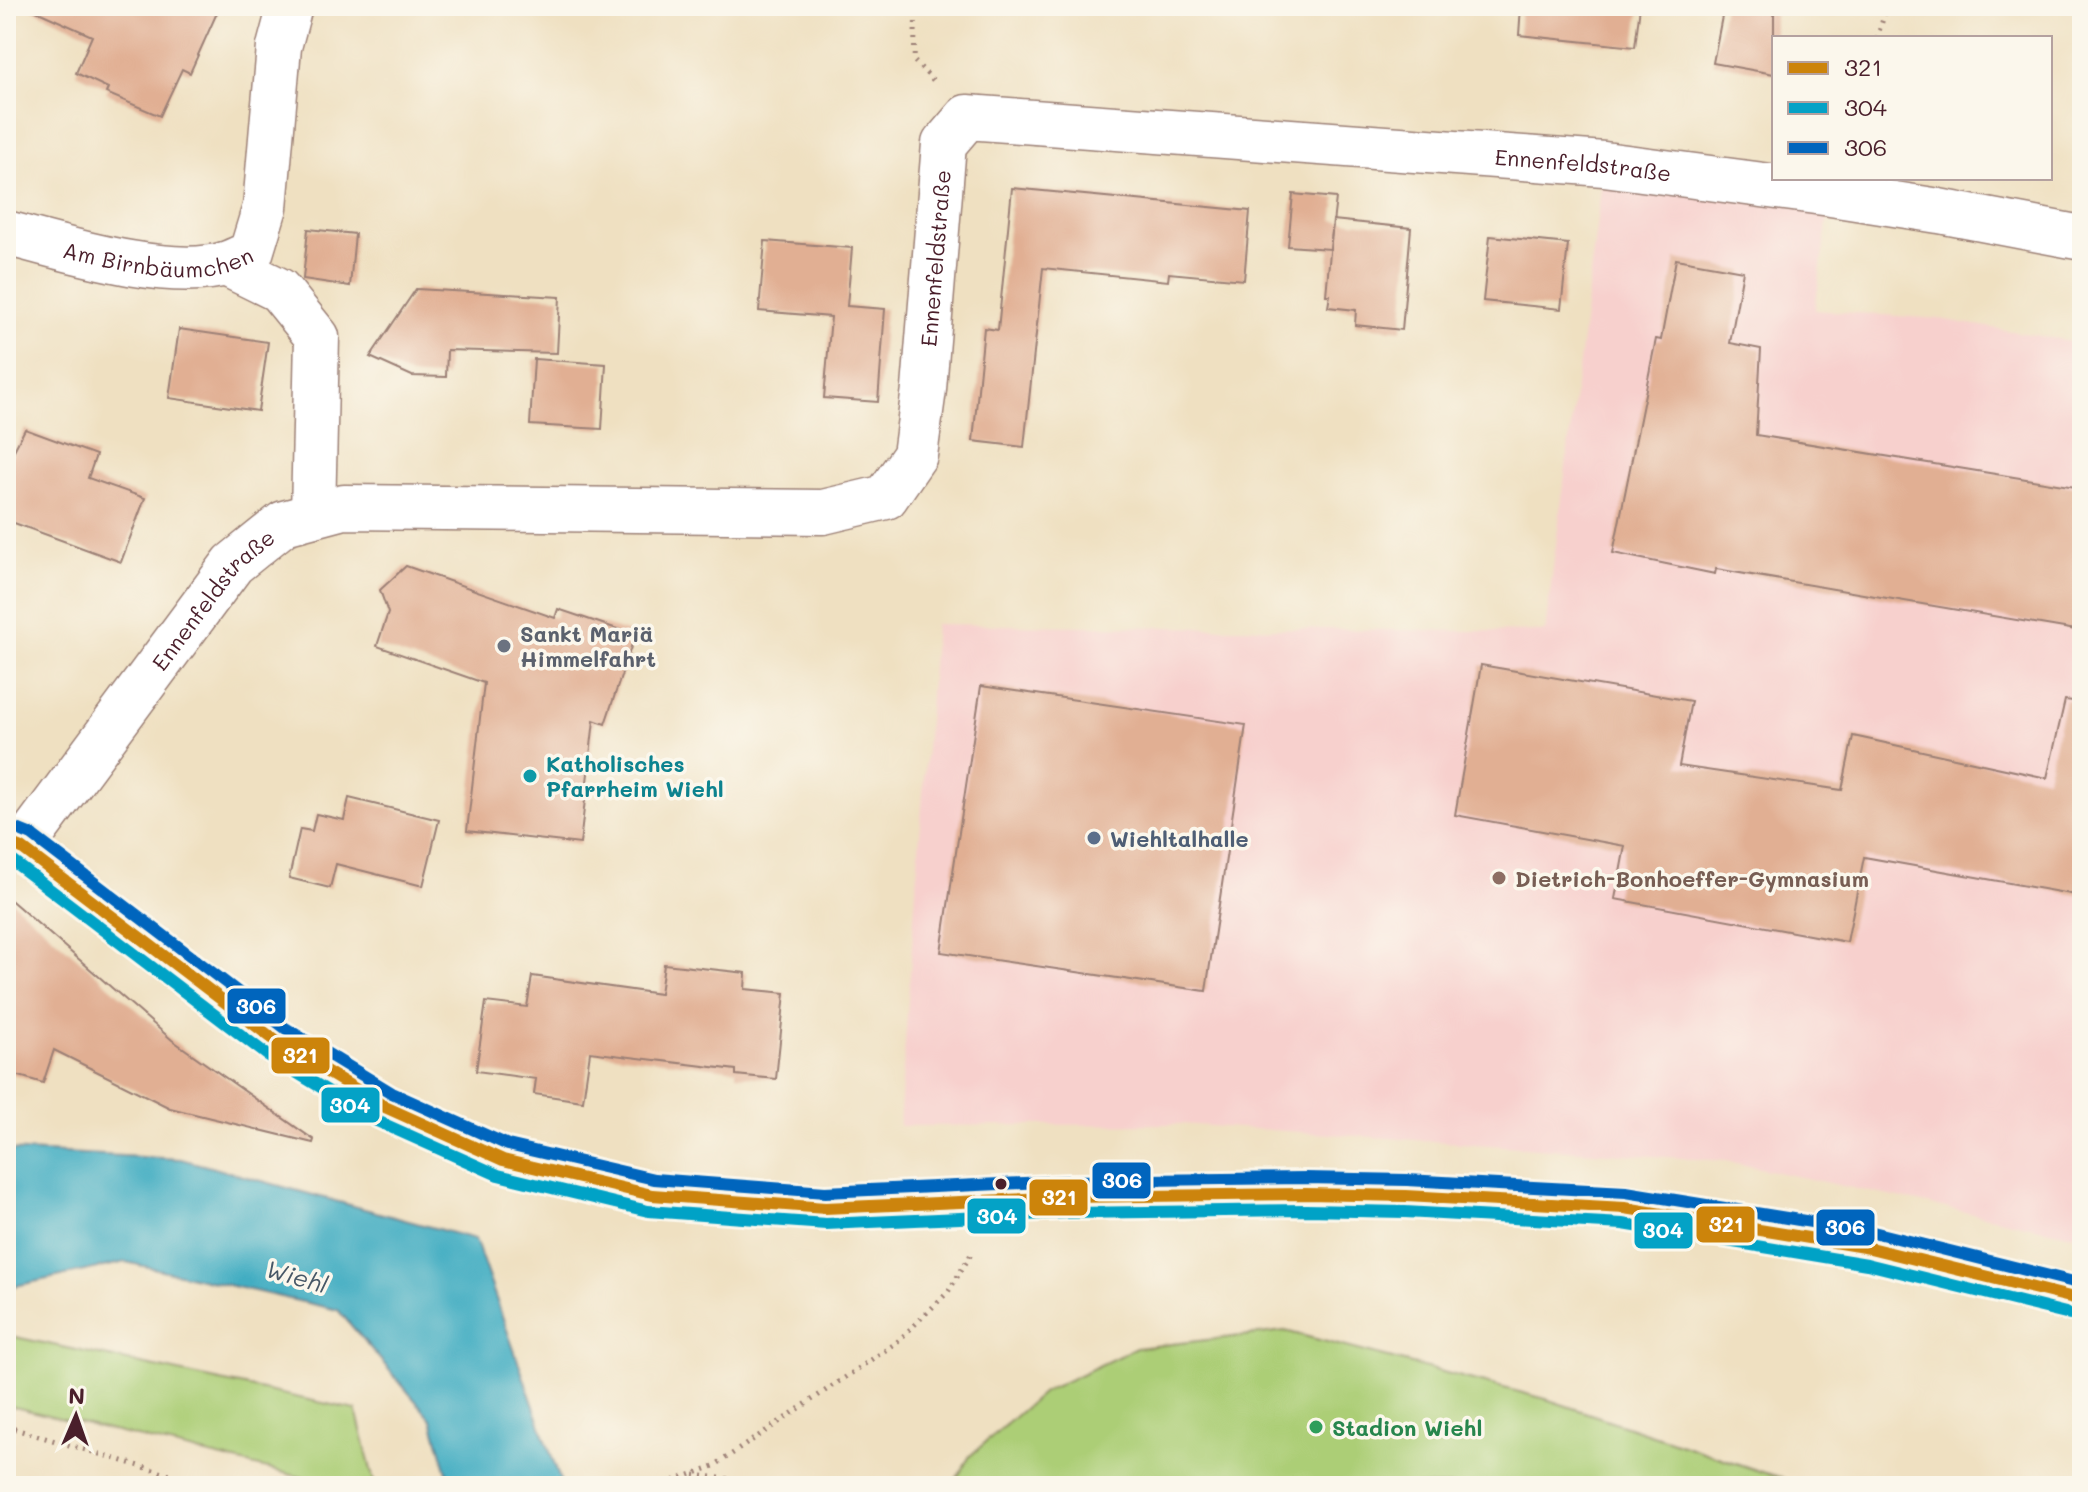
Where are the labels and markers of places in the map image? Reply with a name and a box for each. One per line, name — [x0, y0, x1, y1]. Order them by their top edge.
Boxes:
place label: Sankt Mariä Himmelfahrt — [520, 619, 656, 673]
marker: Sankt Mariä Himmelfahrt — [495, 637, 513, 655]
place label: Katholisches Pfarrheim Wiehl — [546, 749, 724, 803]
marker: Katholisches Pfarrheim Wiehl — [521, 767, 539, 785]
place label: Wiehltalhalle — [1110, 824, 1249, 853]
marker: Wiehltalhalle — [1085, 829, 1103, 847]
place label: Dietrich-Bonhoeffer-Gymnasium — [1515, 864, 1869, 893]
marker: Dietrich-Bonhoeffer-Gymnasium — [1490, 869, 1508, 887]
unlabelled marker — [993, 1176, 1009, 1192]
place label: Stadion Wiehl — [1332, 1413, 1482, 1442]
marker: Stadion Wiehl — [1307, 1418, 1325, 1436]

